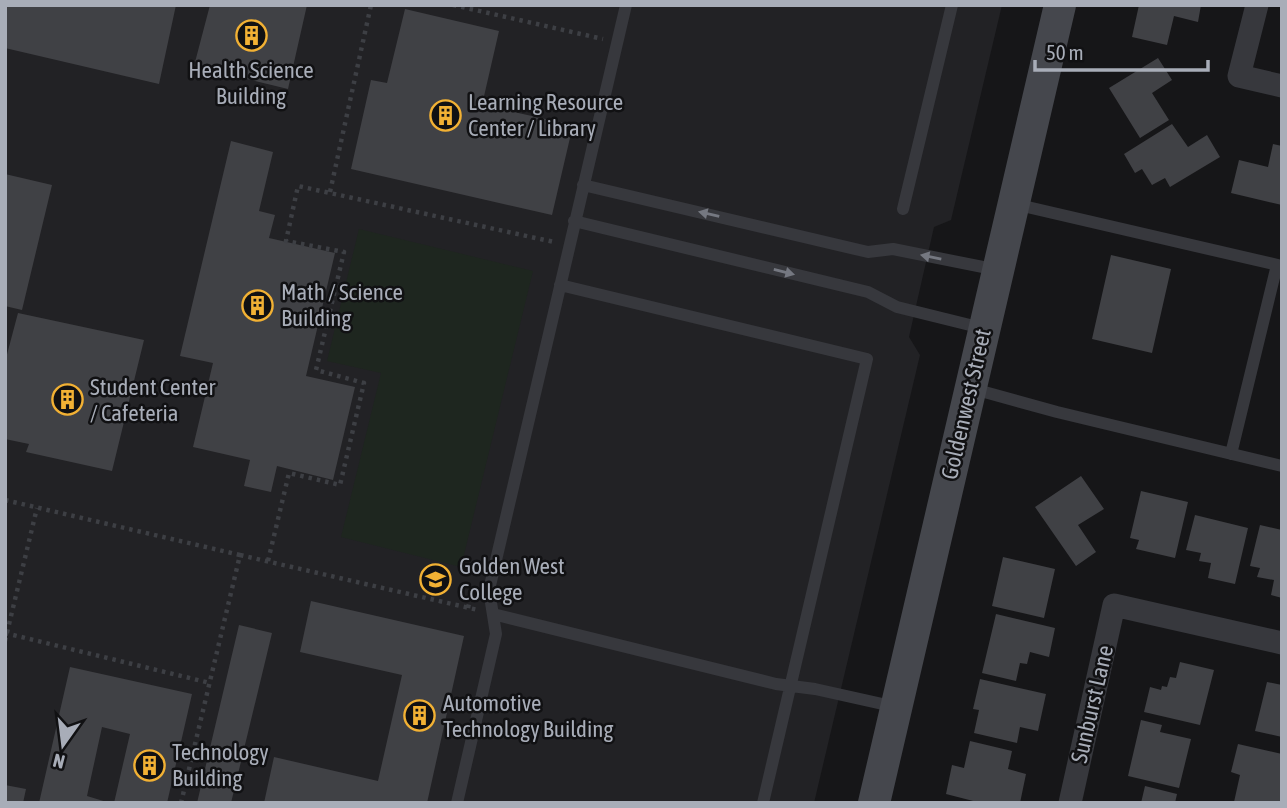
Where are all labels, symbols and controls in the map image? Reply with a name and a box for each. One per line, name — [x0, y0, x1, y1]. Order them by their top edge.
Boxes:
building icon: Health Science Building — [234, 19, 268, 53]
scale bar — [1035, 28, 1208, 72]
text: 50 m — [1046, 40, 1084, 64]
place label: Health Science Building — [188, 57, 314, 109]
place label: Learning Resource Center / Library — [468, 89, 623, 141]
building icon: Learning Resource Center / Library — [428, 98, 462, 132]
one-way arrow — [698, 209, 720, 220]
one-way arrow — [920, 251, 942, 262]
one-way arrow — [773, 266, 795, 277]
place label: Math / Science Building — [281, 279, 403, 331]
building icon: Math / Science Building — [241, 288, 275, 322]
street label: Goldenwest Street — [936, 326, 996, 482]
place label: Student Center / Cafeteria — [90, 374, 216, 426]
building icon: Student Center / Cafeteria — [50, 383, 84, 417]
place label: Golden West College — [459, 553, 565, 605]
school or university icon: Golden West College — [419, 562, 453, 596]
street label: Sunburst Lane — [1066, 643, 1118, 765]
place label: Automotive Technology Building — [443, 690, 613, 742]
building icon: Automotive Technology Building — [403, 699, 437, 733]
north arrow — [28, 710, 98, 780]
place label: Technology Building — [172, 739, 269, 791]
building icon: Technology Building — [132, 748, 166, 782]
text: N — [51, 749, 67, 774]

